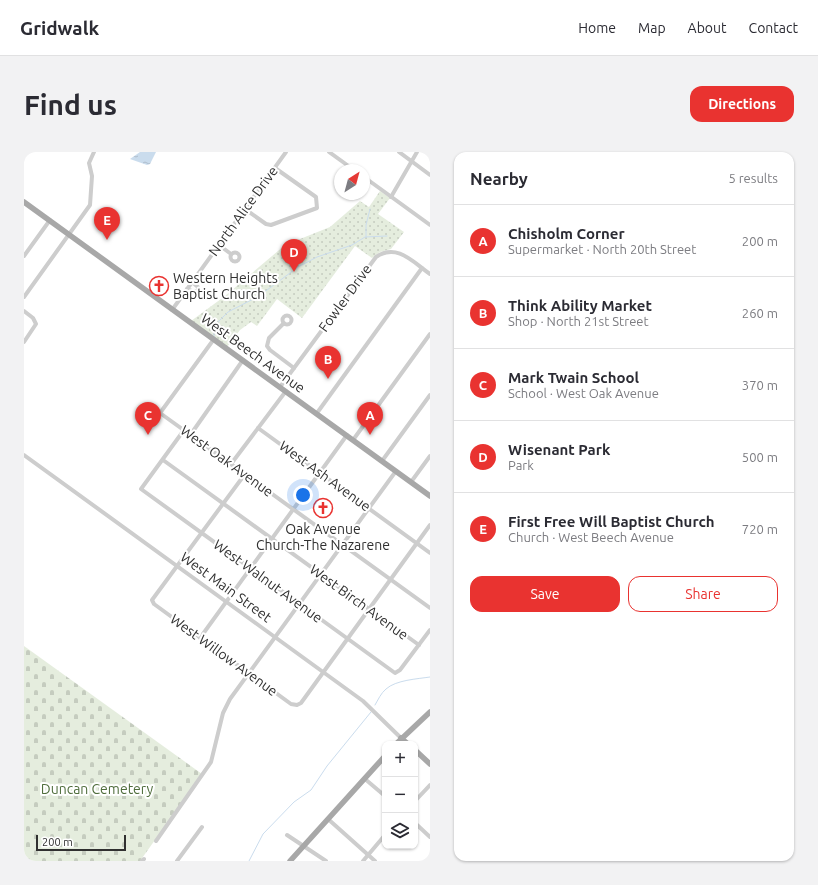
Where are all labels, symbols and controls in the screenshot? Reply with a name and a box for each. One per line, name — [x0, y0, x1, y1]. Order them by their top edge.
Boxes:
text: Gridwalk — [20, 17, 99, 39]
text: Home — [578, 20, 616, 36]
text: Map — [638, 20, 666, 36]
text: About — [688, 20, 727, 36]
text: Contact — [749, 20, 798, 36]
button: Directions — [690, 86, 794, 122]
text: Find us — [24, 89, 117, 120]
street label: North Alice Drive — [205, 163, 281, 259]
north arrow — [334, 164, 370, 200]
text: Nearby — [470, 169, 528, 188]
text: 5 results — [728, 171, 778, 185]
pin: E — [94, 207, 120, 240]
text: Chisholm Corner — [508, 225, 625, 242]
text: A — [478, 234, 488, 248]
text: 200 m — [742, 234, 778, 248]
pin: D — [281, 239, 307, 272]
text: Supermarket · North 20th Street — [508, 242, 696, 256]
street label: Fowler Drive — [315, 261, 375, 335]
place label: Western Heights Baptist Church — [173, 270, 278, 302]
church icon: Western Heights Baptist Church — [148, 275, 170, 297]
text: Think Ability Market — [508, 297, 652, 314]
text: B — [479, 306, 487, 320]
text: 260 m — [742, 306, 778, 320]
street label: West Beech Avenue — [198, 310, 308, 396]
text: Shop · North 21st Street — [508, 314, 649, 328]
pin: B — [315, 346, 341, 379]
text: Mark Twain School — [508, 369, 639, 386]
text: C — [479, 378, 487, 392]
text: 370 m — [742, 378, 778, 392]
text: School · West Oak Avenue — [508, 386, 659, 400]
pin: C — [135, 402, 161, 435]
pin: A — [357, 402, 383, 435]
street label: West Oak Avenue — [177, 422, 277, 500]
street label: West Ash Avenue — [276, 437, 374, 515]
text: Wisenant Park — [508, 441, 610, 458]
text: D — [478, 450, 488, 464]
text: 500 m — [742, 450, 778, 464]
text: Park — [508, 458, 534, 472]
your location — [293, 485, 313, 505]
church icon: Oak Avenue Church-The Nazarene — [312, 497, 334, 519]
text: First Free Will Baptist Church — [508, 513, 715, 530]
place label: Oak Avenue Church-The Nazarene — [256, 521, 390, 553]
text: E — [479, 522, 487, 536]
text: 720 m — [742, 522, 778, 536]
text: Church · West Beech Avenue — [508, 530, 674, 544]
street label: West Walnut Avenue — [210, 536, 326, 626]
street label: West Main Street — [177, 549, 275, 626]
street label: West Birch Avenue — [307, 561, 411, 643]
button: Save — [470, 576, 620, 612]
button: Share — [628, 576, 778, 612]
street label: West Willow Avenue — [167, 611, 281, 699]
map controls — [382, 741, 418, 849]
button: + — [382, 741, 418, 777]
button: − — [382, 777, 418, 813]
park label: Duncan Cemetery — [41, 781, 153, 797]
button: layers — [382, 813, 418, 849]
scale bar — [36, 833, 126, 852]
text: 200 m — [42, 836, 73, 848]

